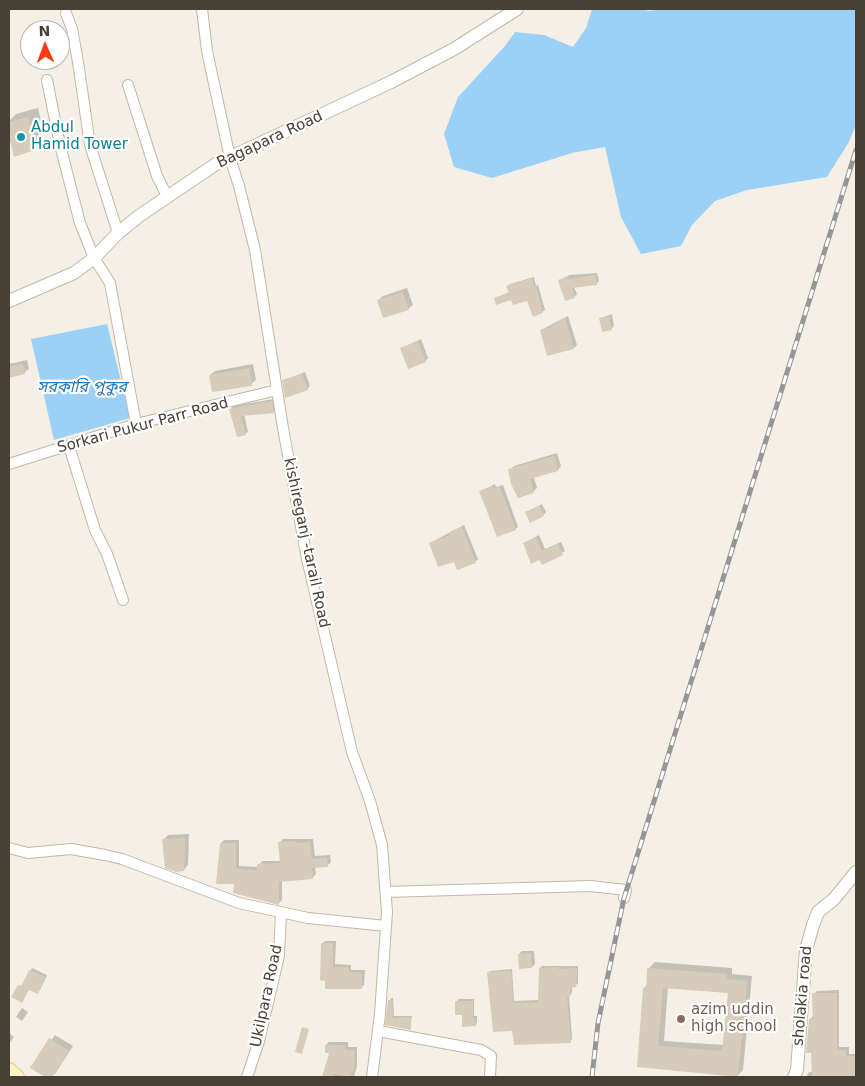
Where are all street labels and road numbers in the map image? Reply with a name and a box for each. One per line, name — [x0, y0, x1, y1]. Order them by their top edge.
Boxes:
street label: Bagapara Road — [214, 108, 326, 172]
street label: Sorkari Pukur Parr Road — [55, 394, 231, 458]
street label: kishireganj -tarail Road — [279, 456, 333, 630]
street label: Ukilpara Road — [247, 943, 287, 1049]
street label: sholakia road — [790, 945, 816, 1047]

